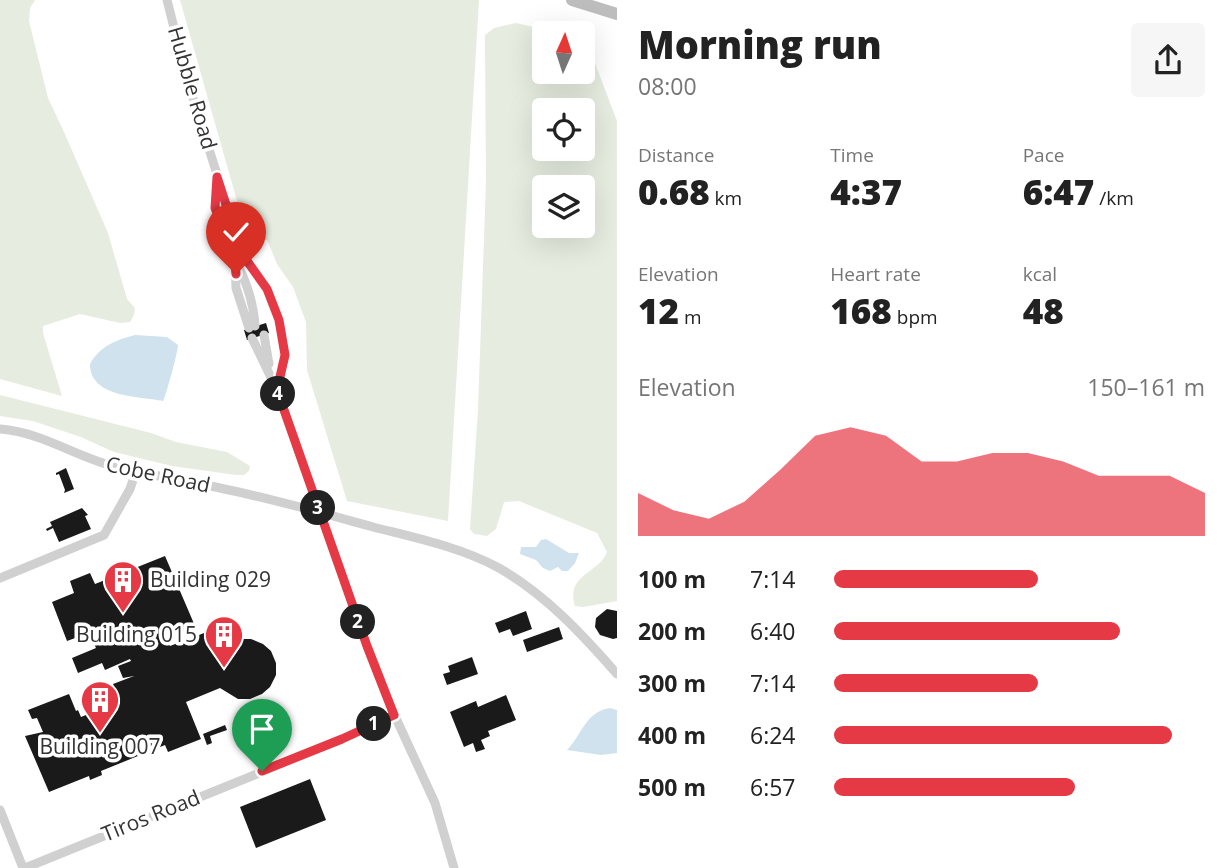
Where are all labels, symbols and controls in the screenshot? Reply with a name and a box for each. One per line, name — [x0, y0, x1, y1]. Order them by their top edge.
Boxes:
text: Morning run — [638, 18, 882, 70]
north arrow — [532, 21, 595, 84]
map controls — [532, 21, 595, 238]
street label: Hubble Road — [162, 23, 224, 152]
button: share — [1131, 23, 1205, 97]
text: 08:00 — [638, 70, 697, 102]
button: locate — [532, 98, 595, 161]
text: Distance — [638, 142, 714, 168]
text: Time — [830, 142, 874, 168]
text: Pace — [1023, 142, 1064, 168]
text: 0.68 — [638, 168, 710, 215]
text: 4:37 — [830, 168, 902, 215]
text: 6:47 — [1023, 168, 1094, 215]
button: layers — [532, 175, 595, 238]
text: km — [710, 185, 742, 211]
text: /km — [1094, 185, 1134, 211]
pin — [206, 202, 266, 274]
icon: check — [217, 213, 255, 251]
text: Elevation — [638, 261, 719, 287]
text: Heart rate — [830, 261, 921, 287]
text: kcal — [1023, 261, 1057, 287]
text: 12 — [638, 287, 679, 334]
text: 168 — [830, 287, 892, 334]
text: 48 — [1023, 287, 1064, 334]
text: m — [679, 304, 702, 330]
text: bpm — [892, 304, 938, 330]
text: Elevation — [638, 371, 736, 403]
text: 150–161 m — [1087, 371, 1205, 403]
pin: 4 — [260, 376, 296, 412]
text: 4 — [272, 380, 283, 406]
street label: Cobe Road — [103, 449, 213, 499]
pin: 3 — [300, 490, 336, 526]
text: 3 — [312, 494, 323, 520]
building icon: Building 029 — [102, 559, 144, 614]
text: 100 m — [638, 563, 706, 595]
text: 7:14 — [750, 563, 796, 595]
place label: Building 029 — [150, 565, 271, 593]
pin: 2 — [340, 604, 376, 640]
text: 2 — [352, 608, 363, 634]
building icon: Building 015 — [203, 614, 245, 669]
text: 200 m — [638, 615, 706, 647]
text: 6:40 — [750, 615, 796, 647]
place label: Building 015 — [76, 620, 197, 648]
text: 300 m — [638, 667, 706, 699]
text: 7:14 — [750, 667, 796, 699]
building icon: Building 007 — [79, 679, 121, 734]
pin — [232, 699, 292, 771]
pin: 1 — [356, 706, 392, 742]
icon: arrive — [243, 710, 281, 748]
text: 1 — [368, 710, 379, 736]
text: 400 m — [638, 719, 706, 751]
text: 6:24 — [750, 719, 796, 751]
place label: Building 007 — [40, 732, 160, 760]
text: 500 m — [638, 771, 706, 803]
text: 6:57 — [750, 771, 796, 803]
street label: Tiros Road — [97, 783, 204, 847]

